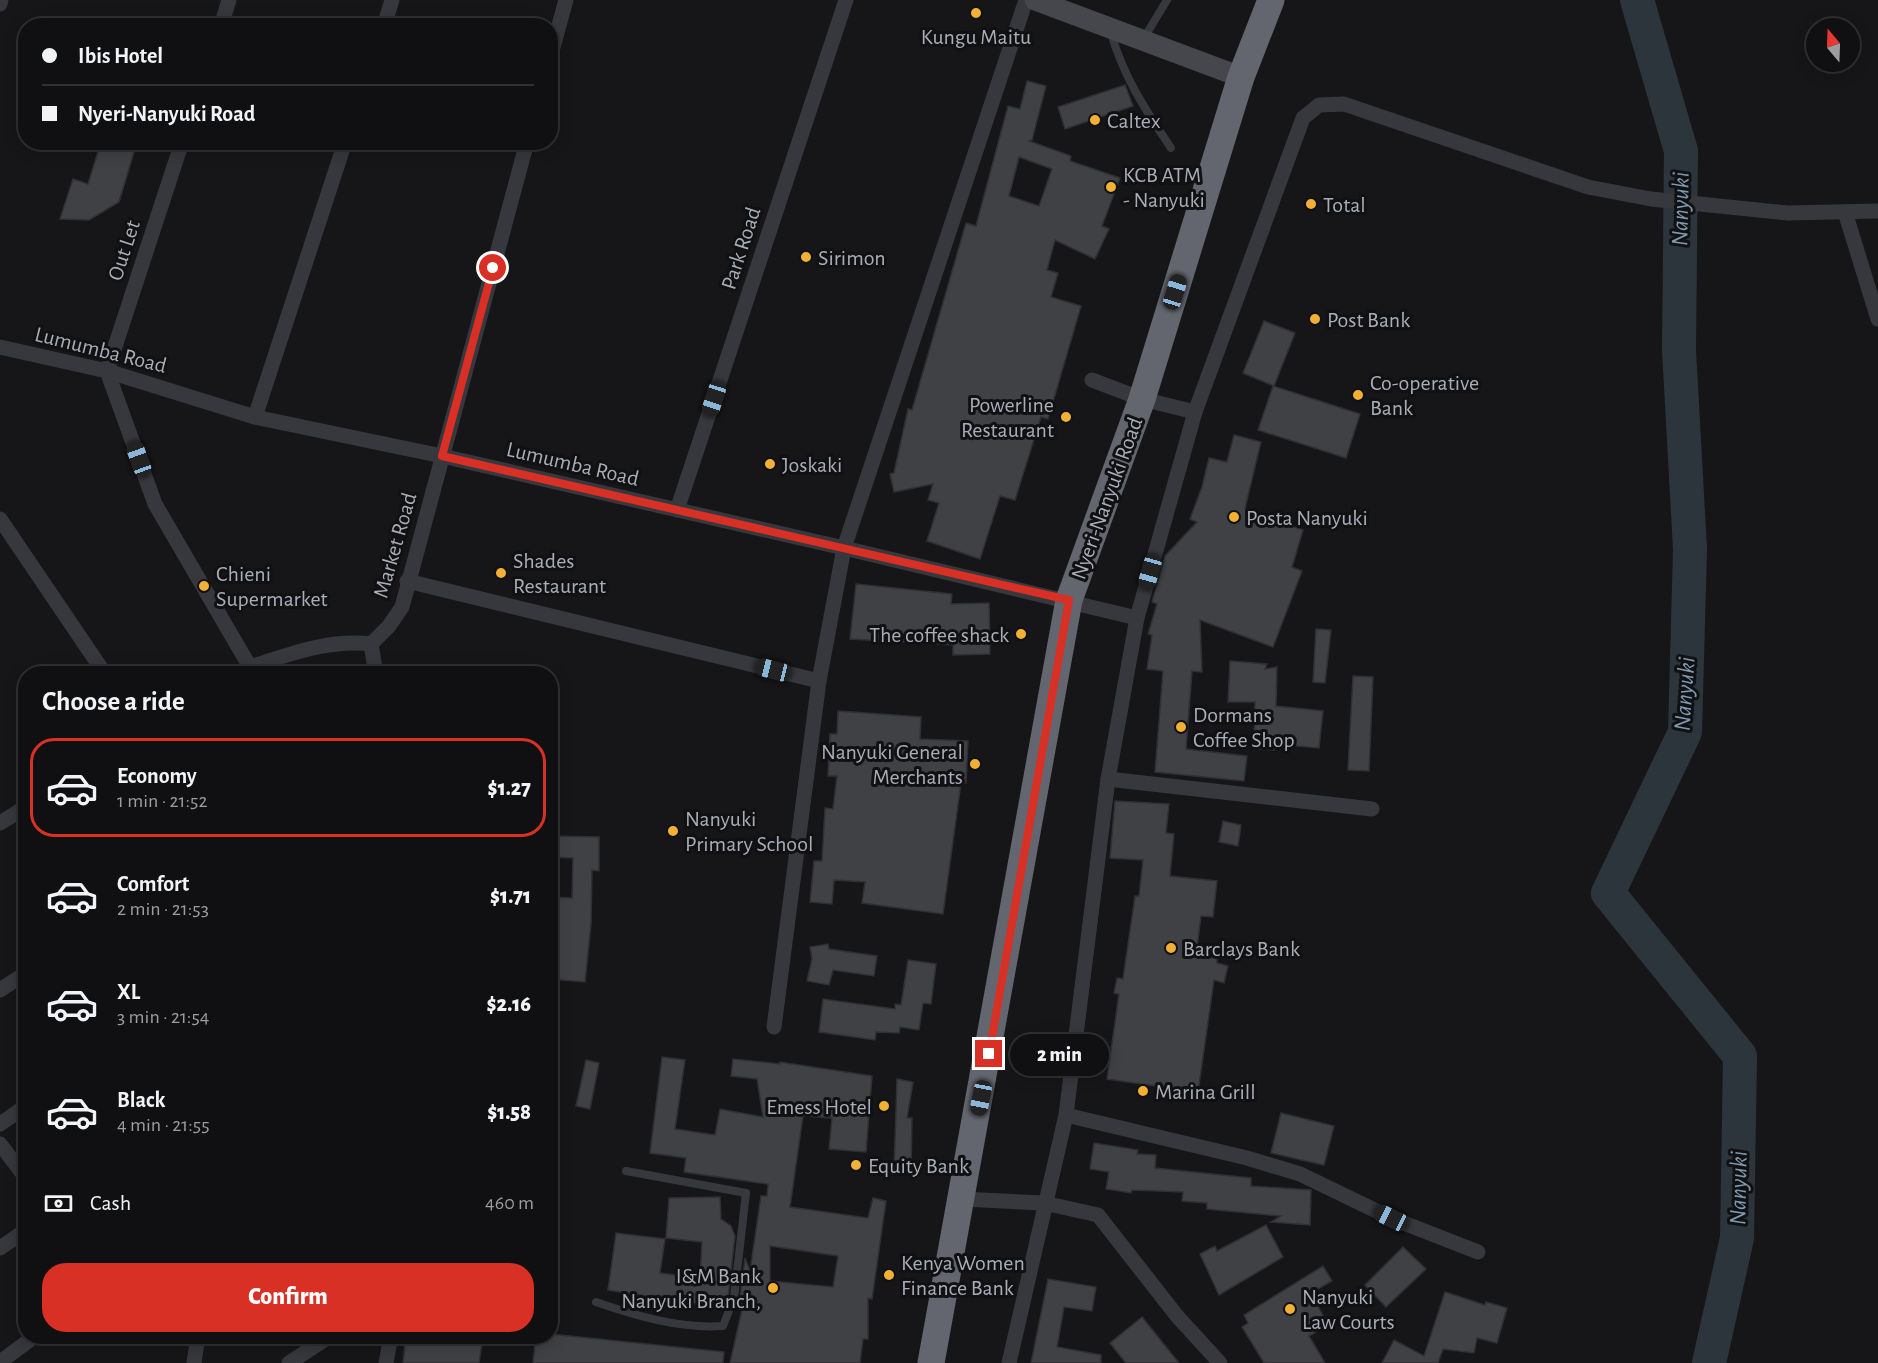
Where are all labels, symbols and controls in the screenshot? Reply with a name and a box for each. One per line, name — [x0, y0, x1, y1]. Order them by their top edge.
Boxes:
marker: Kungu Maitu — [969, 6, 983, 20]
north arrow — [1806, 18, 1860, 72]
map controls — [1806, 18, 1860, 72]
place label: Kungu Maitu — [921, 26, 1031, 48]
text: Ibis Hotel — [78, 45, 163, 67]
text: Nyeri-Nanyuki Road — [78, 103, 255, 125]
place label: Caltex — [1107, 110, 1161, 132]
marker: Caltex — [1088, 113, 1102, 127]
place label: KCB ATM - Nanyuki — [1123, 164, 1205, 211]
water label: Nanyuki — [1668, 172, 1694, 246]
marker: KCB ATM - Nanyuki — [1104, 180, 1118, 194]
place label: Total — [1323, 194, 1366, 216]
marker: Total — [1304, 197, 1318, 211]
street label: Park Road — [717, 204, 765, 292]
street label: Out Let — [104, 218, 144, 283]
place label: Sirimon — [818, 247, 886, 269]
marker: Sirimon — [799, 250, 813, 264]
route start — [479, 254, 506, 281]
car — [1161, 272, 1189, 312]
place label: Post Bank — [1327, 309, 1410, 331]
marker: Post Bank — [1308, 312, 1322, 326]
street label: Lumumba Road — [33, 323, 169, 377]
place label: Co-operative Bank — [1370, 372, 1479, 419]
car — [700, 379, 728, 419]
marker: Co-operative Bank — [1351, 388, 1365, 402]
place label: Powerline Restaurant — [961, 394, 1054, 441]
marker: Powerline Restaurant — [1059, 410, 1073, 424]
street label: Nyeri-Nanyuki Road — [1067, 414, 1147, 582]
street label: Lumumba Road — [504, 438, 641, 490]
car — [124, 439, 154, 479]
place label: Joskaki — [782, 454, 842, 476]
marker: Joskaki — [763, 457, 777, 471]
street label: Market Road — [369, 490, 420, 600]
place label: Posta Nanyuki — [1246, 507, 1368, 529]
marker: Posta Nanyuki — [1227, 510, 1241, 524]
place label: Shades Restaurant — [513, 550, 606, 597]
car — [1136, 552, 1164, 592]
place label: Chieni Supermarket — [216, 563, 328, 610]
marker: Shades Restaurant — [494, 566, 508, 580]
marker: Chieni Supermarket — [197, 579, 211, 593]
place label: The coffee shack — [869, 624, 1009, 646]
marker: The coffee shack — [1014, 627, 1028, 641]
water label: Nanyuki — [1670, 656, 1700, 732]
car — [753, 657, 793, 683]
text: Choose a ride — [42, 688, 185, 715]
place label: Dormans Coffee Shop — [1193, 704, 1295, 751]
marker: Dormans Coffee Shop — [1174, 720, 1188, 734]
place label: Nanyuki General Merchants — [821, 741, 963, 788]
marker: Nanyuki General Merchants — [968, 757, 982, 771]
icon: car — [45, 761, 99, 815]
text: Economy — [117, 765, 197, 787]
text: $1.27 — [488, 777, 531, 799]
text: 1 min · 21:52 — [117, 791, 208, 811]
place label: Nanyuki Primary School — [685, 808, 813, 855]
marker: Nanyuki Primary School — [666, 824, 680, 838]
icon: car — [45, 869, 99, 923]
text: Comfort — [117, 873, 189, 895]
text: $1.71 — [490, 885, 531, 907]
text: 2 min · 21:53 — [117, 899, 209, 919]
place label: Barclays Bank — [1183, 938, 1300, 960]
marker: Barclays Bank — [1164, 941, 1178, 955]
icon: car — [45, 977, 99, 1031]
text: XL — [117, 981, 140, 1003]
text: $2.16 — [487, 993, 531, 1015]
text: 3 min · 21:54 — [117, 1007, 209, 1027]
callout: 2 min — [1010, 1033, 1109, 1075]
route end — [975, 1040, 1002, 1067]
text: 2 min — [1037, 1045, 1082, 1065]
car — [969, 1079, 993, 1117]
place label: Marina Grill — [1155, 1081, 1256, 1103]
marker: Marina Grill — [1136, 1084, 1150, 1098]
icon: car — [45, 1085, 99, 1139]
text: Black — [117, 1089, 165, 1111]
place label: Emess Hotel — [766, 1096, 872, 1118]
marker: Emess Hotel — [877, 1099, 891, 1113]
text: $1.58 — [487, 1101, 531, 1123]
text: 4 min · 21:55 — [117, 1115, 210, 1135]
water label: Nanyuki — [1726, 1151, 1752, 1225]
place label: Equity Bank — [868, 1155, 969, 1177]
marker: Equity Bank — [849, 1158, 863, 1172]
icon: cash — [42, 1187, 75, 1220]
text: Cash — [90, 1192, 131, 1214]
text: 460 m — [485, 1193, 534, 1213]
car — [1371, 1202, 1411, 1234]
place label: Kenya Women Finance Bank — [901, 1252, 1025, 1299]
button: Confirm — [42, 1263, 534, 1332]
place label: I&M Bank Nanyuki Branch, — [621, 1265, 761, 1312]
marker: Kenya Women Finance Bank — [882, 1268, 896, 1282]
marker: I&M Bank Nanyuki Branch, — [766, 1281, 780, 1295]
place label: Nanyuki Law Courts — [1302, 1286, 1395, 1333]
marker: Nanyuki Law Courts — [1283, 1302, 1297, 1316]

